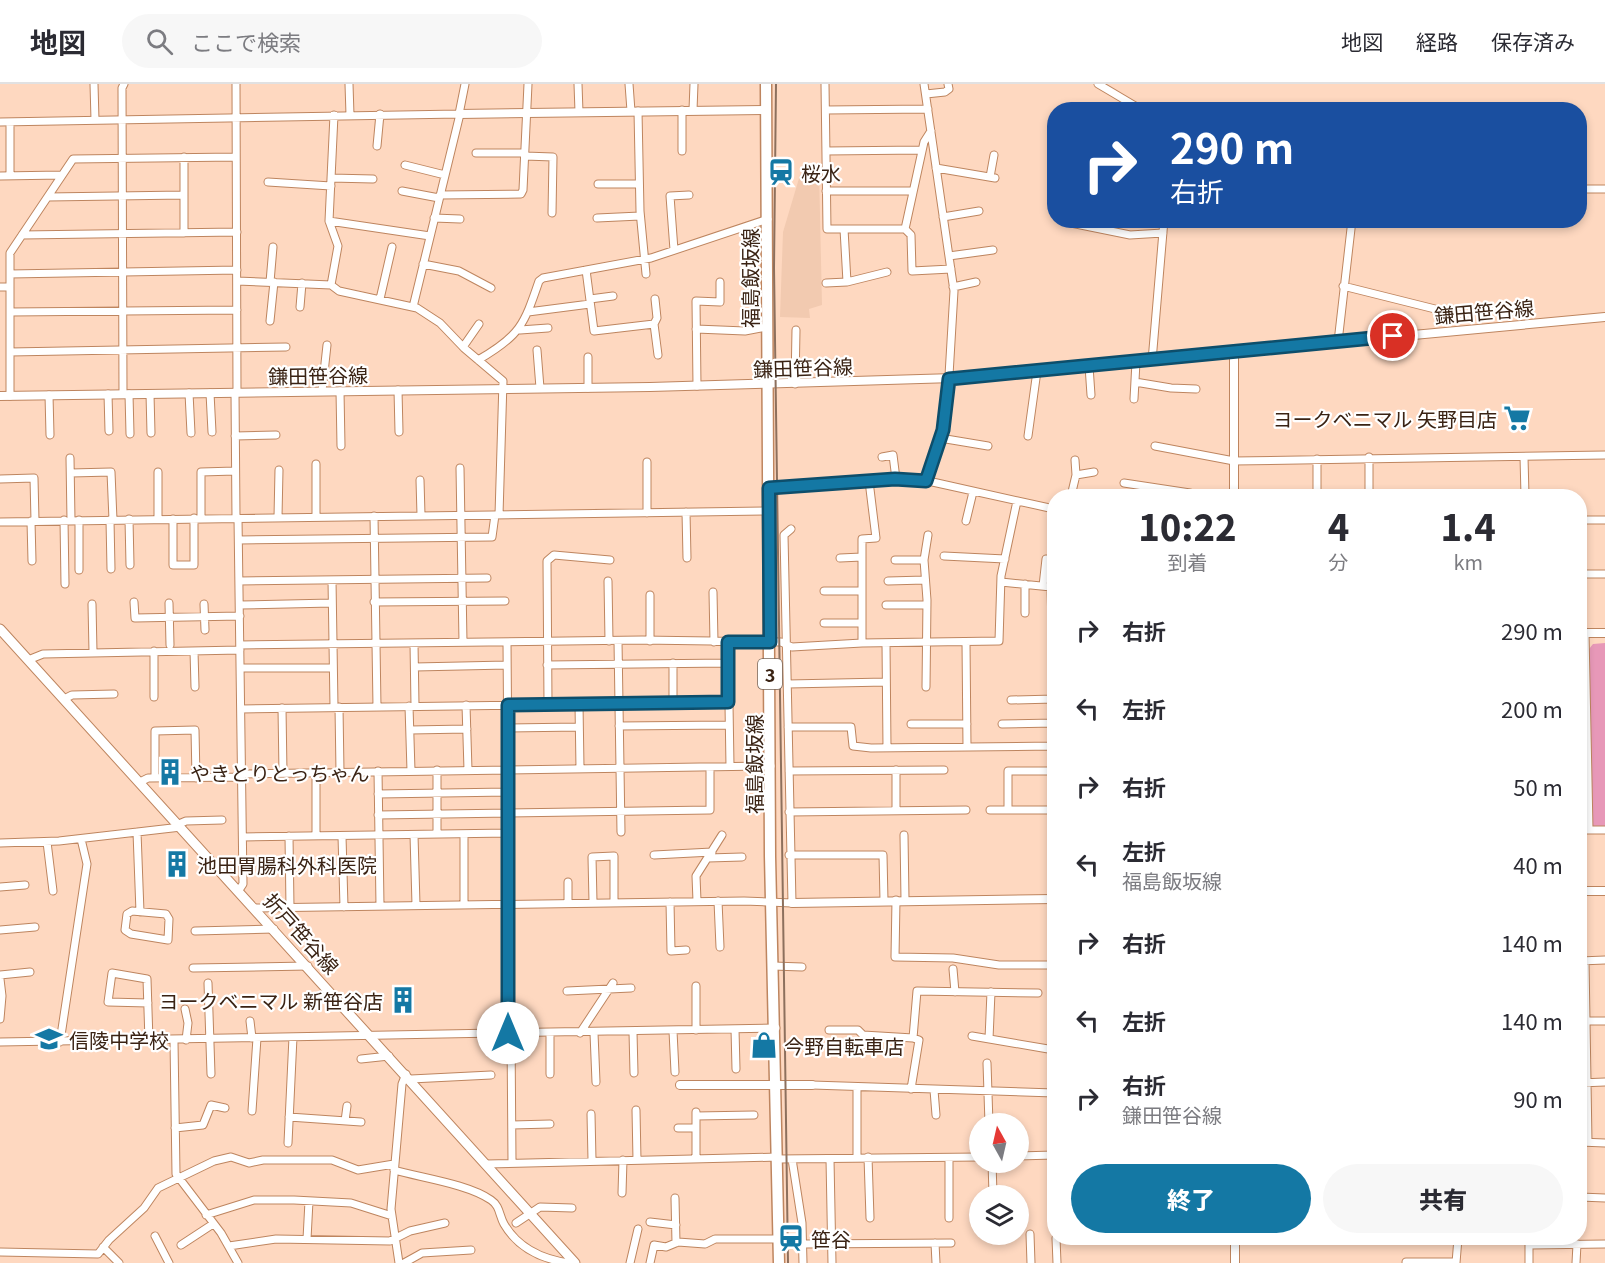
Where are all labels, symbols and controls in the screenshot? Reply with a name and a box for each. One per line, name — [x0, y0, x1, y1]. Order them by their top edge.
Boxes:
search box — [122, 14, 542, 68]
text: 地図 — [30, 21, 86, 61]
icon: search — [143, 25, 176, 58]
text: ここで検索 — [191, 25, 301, 57]
text: 地図 — [1341, 26, 1383, 56]
text: 経路 — [1416, 26, 1458, 56]
text: 保存済み — [1491, 26, 1575, 56]
text: 290 m — [1170, 115, 1294, 176]
icon: right — [1071, 126, 1149, 204]
station icon: 桜水 — [766, 157, 796, 187]
place label: 桜水 — [801, 158, 841, 187]
text: 右折 — [1170, 171, 1224, 210]
street label: 福島飯坂線 — [735, 228, 764, 328]
street label: 鎌田笹谷線 — [1433, 292, 1535, 330]
pin — [1367, 310, 1418, 361]
icon: arrive — [1376, 319, 1409, 352]
street label: 鎌田笹谷線 — [753, 351, 853, 383]
street label: 鎌田笹谷線 — [268, 360, 368, 390]
supermarket icon: ヨークベニマル 矢野目店 — [1502, 403, 1532, 433]
place label: ヨークベニマル 矢野目店 — [1273, 404, 1497, 433]
text: 10:22 — [1138, 499, 1237, 551]
text: 4 — [1328, 499, 1349, 551]
text: 1.4 — [1441, 499, 1496, 551]
text: 到着 — [1167, 547, 1207, 576]
text: 分 — [1329, 547, 1349, 576]
text: km — [1453, 547, 1483, 576]
icon: right — [1071, 614, 1104, 647]
text: 右折 — [1122, 614, 1166, 646]
text: 290 m — [1501, 614, 1563, 646]
road number: 3 — [758, 659, 782, 689]
icon: left — [1071, 692, 1104, 725]
text: 左折 — [1122, 692, 1166, 724]
text: 200 m — [1501, 692, 1563, 724]
street label: 福島飯坂線 — [739, 714, 768, 814]
building icon: やきとりとっちゃん — [155, 757, 185, 787]
place label: やきとりとっちゃん — [190, 758, 369, 787]
icon: right — [1071, 770, 1104, 803]
text: 右折 — [1122, 770, 1166, 802]
text: 50 m — [1513, 770, 1563, 802]
text: 左折 — [1122, 834, 1166, 866]
icon: left — [1071, 848, 1104, 881]
text: 40 m — [1513, 848, 1563, 880]
building icon: 池田胃腸科外科医院 — [162, 849, 192, 879]
place label: 池田胃腸科外科医院 — [197, 850, 377, 879]
text: 福島飯坂線 — [1122, 866, 1222, 895]
street label: 折戸笹谷線 — [258, 886, 346, 980]
icon: right — [1071, 926, 1104, 959]
text: 右折 — [1122, 926, 1166, 958]
text: 140 m — [1501, 926, 1563, 958]
building icon: ヨークベニマル 新笹谷店 — [388, 985, 418, 1015]
place label: ヨークベニマル 新笹谷店 — [159, 986, 383, 1015]
position arrow — [476, 1001, 540, 1065]
icon: left — [1071, 1004, 1104, 1037]
text: 左折 — [1122, 1004, 1166, 1036]
text: 140 m — [1501, 1004, 1563, 1036]
school or university icon: 信陵中学校 — [34, 1024, 64, 1054]
place label: 信陵中学校 — [69, 1025, 169, 1054]
shop icon: 今野自転車店 — [749, 1030, 779, 1060]
place label: 今野自転車店 — [784, 1031, 904, 1060]
text: 右折 — [1122, 1068, 1166, 1100]
icon: right — [1071, 1082, 1104, 1115]
text: 90 m — [1513, 1082, 1563, 1114]
text: 鎌田笹谷線 — [1122, 1100, 1222, 1129]
north arrow — [969, 1113, 1029, 1173]
map controls — [969, 1113, 1029, 1245]
button: 終了 — [1071, 1164, 1311, 1233]
button: 共有 — [1323, 1164, 1563, 1233]
button: layers — [969, 1185, 1029, 1245]
station icon: 笹谷 — [776, 1223, 806, 1253]
place label: 笹谷 — [811, 1224, 851, 1253]

